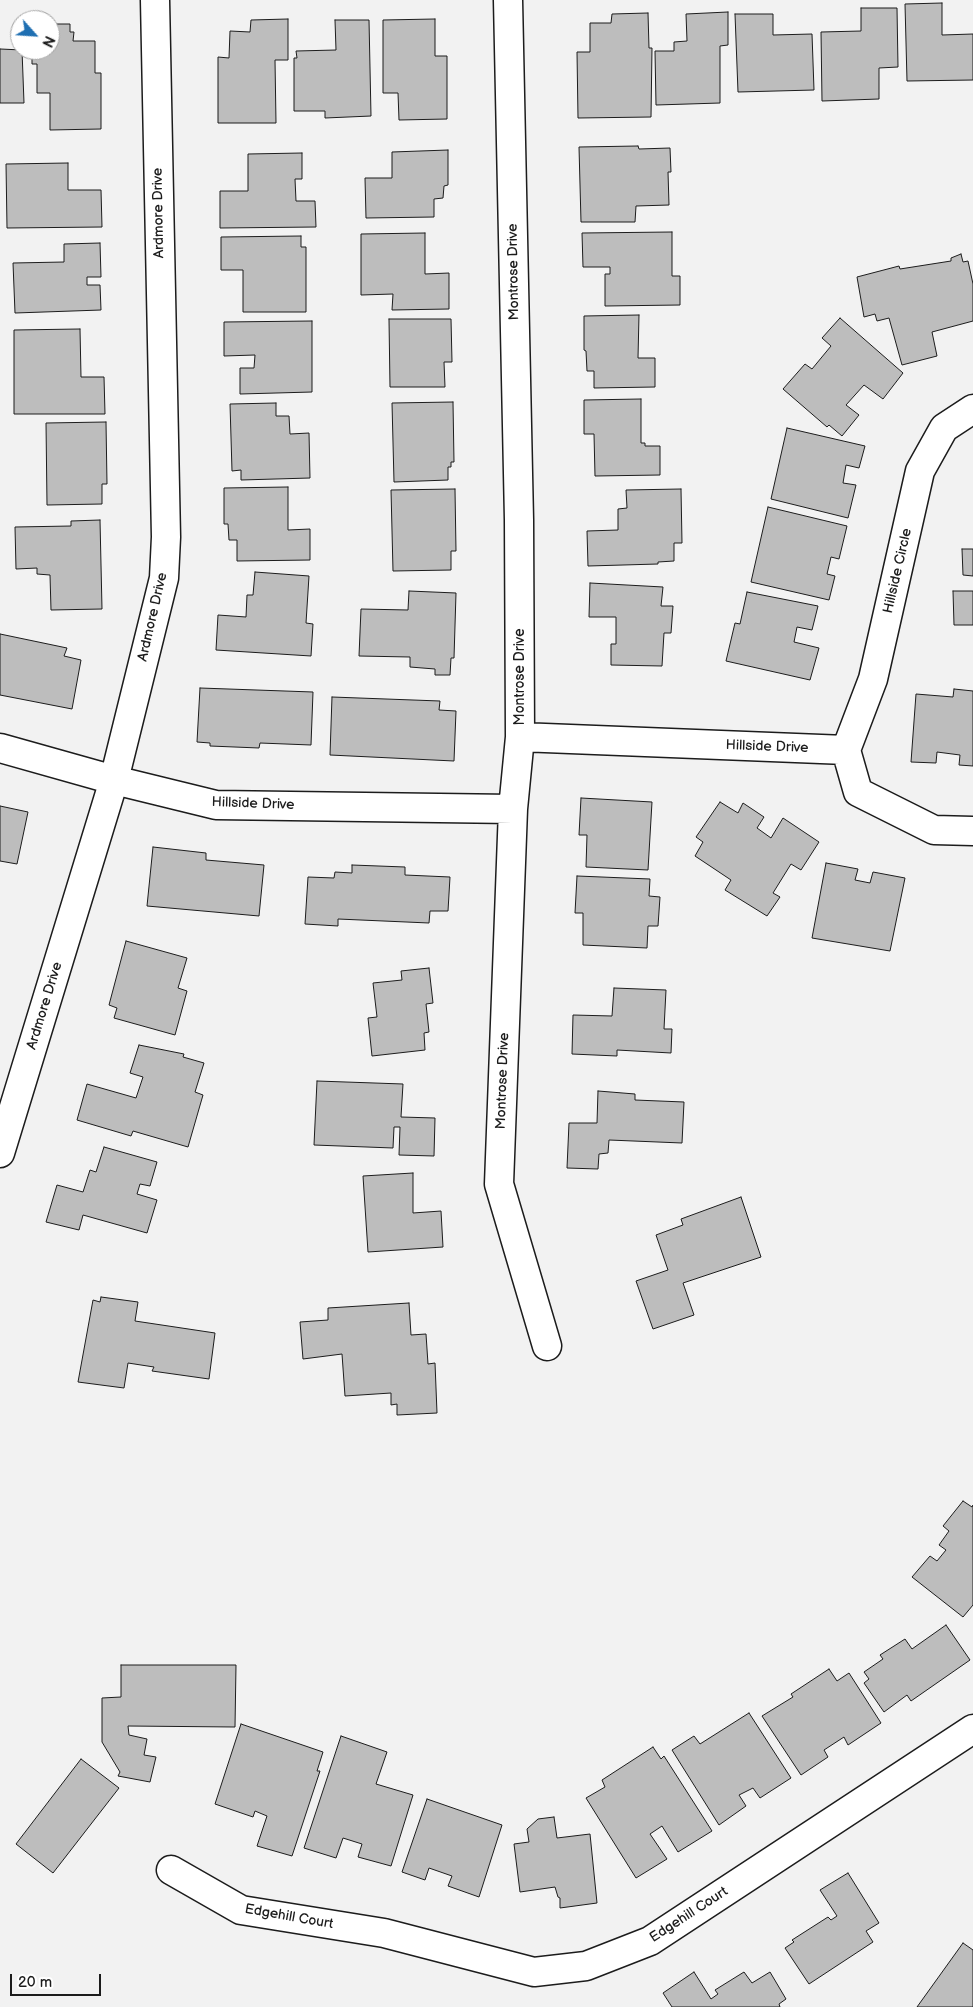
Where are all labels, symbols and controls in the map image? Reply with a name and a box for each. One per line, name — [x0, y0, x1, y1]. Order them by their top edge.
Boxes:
north arrow — [10, 10, 60, 60]
text: N — [38, 33, 58, 50]
street label: Ardmore Drive — [150, 168, 168, 258]
street label: Montrose Drive — [505, 223, 523, 321]
street label: Hillside Circle — [880, 527, 916, 615]
street label: Ardmore Drive — [135, 571, 171, 663]
street label: Montrose Drive — [512, 629, 528, 725]
street label: Hillside Drive — [725, 737, 809, 757]
street label: Hillside Drive — [211, 794, 295, 814]
street label: Ardmore Drive — [24, 960, 66, 1052]
street label: Montrose Drive — [493, 1032, 513, 1130]
street label: Edgehill Court — [647, 1884, 731, 1946]
street label: Edgehill Court — [243, 1901, 335, 1933]
scale bar — [12, 1964, 104, 1996]
text: 20 m — [18, 1973, 52, 1992]

